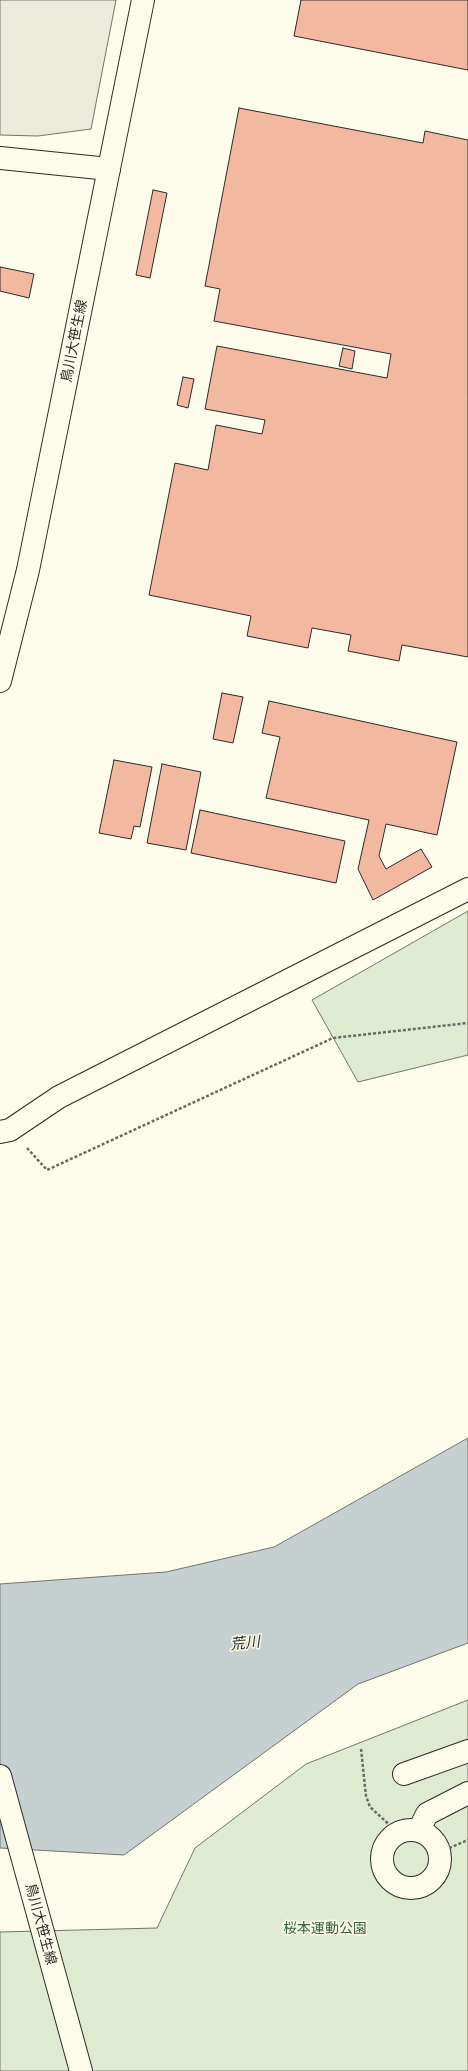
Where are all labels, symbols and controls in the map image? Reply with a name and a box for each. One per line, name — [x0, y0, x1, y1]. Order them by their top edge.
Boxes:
street label: 鳥川大笹生線 — [58, 298, 90, 384]
water label: 荒川 — [229, 1632, 261, 1654]
street label: 鳥川大笹生線 — [22, 1881, 60, 1967]
park label: 桜本運動公園 — [283, 1920, 367, 1936]

